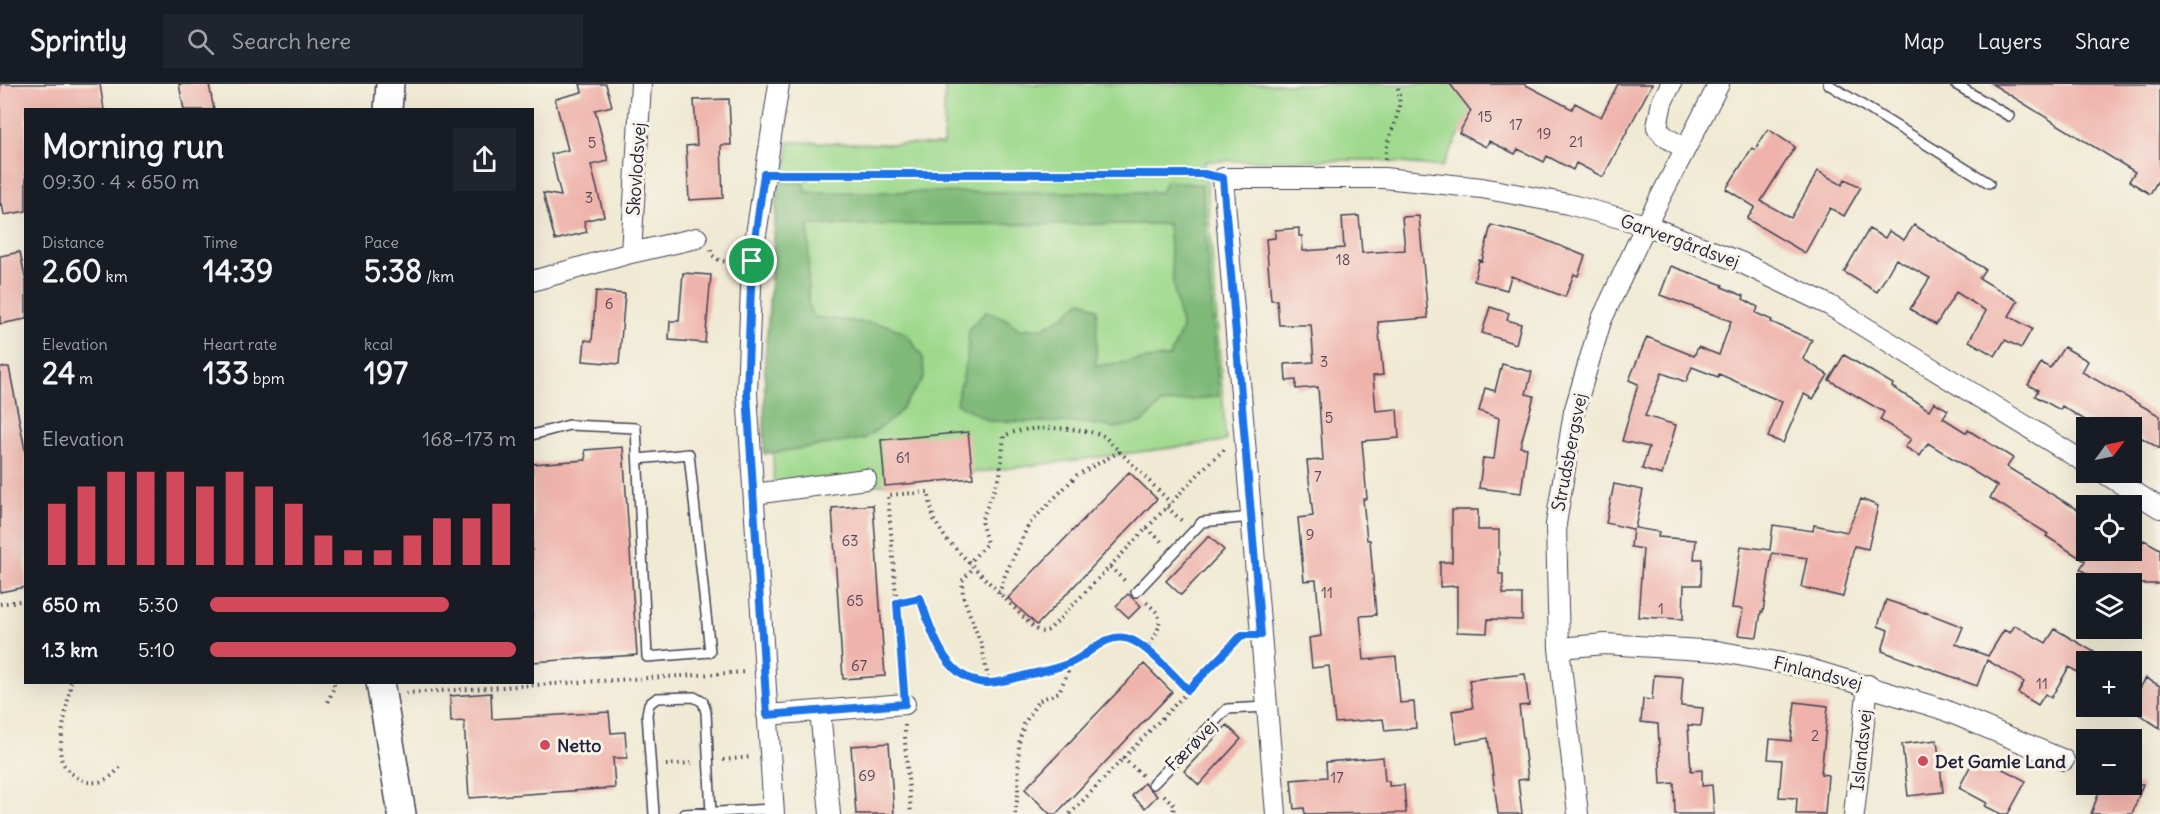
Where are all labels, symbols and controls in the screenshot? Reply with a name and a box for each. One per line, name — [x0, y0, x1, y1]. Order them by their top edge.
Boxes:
search box — [163, 14, 583, 68]
text: Sprintly — [30, 23, 127, 59]
icon: search — [184, 25, 217, 58]
text: Search here — [232, 27, 351, 55]
text: Map — [1904, 28, 1944, 55]
text: Layers — [1977, 28, 2042, 55]
text: Share — [2075, 28, 2130, 55]
house number: 15 — [1478, 107, 1492, 126]
house number: 17 — [1509, 115, 1523, 134]
street label: Skovlodsvej — [621, 122, 651, 216]
house number: 19 — [1537, 124, 1551, 143]
text: Morning run — [42, 125, 224, 167]
button: share — [453, 128, 516, 191]
house number: 21 — [1569, 132, 1583, 151]
house number: 5 — [588, 133, 596, 152]
text: 09:30 · 4 × 650 m — [42, 169, 199, 194]
house number: 3 — [585, 188, 593, 207]
street label: Garvergårdsvej — [1617, 209, 1743, 273]
text: Distance — [42, 232, 104, 252]
text: Time — [203, 232, 238, 252]
text: Pace — [364, 232, 399, 252]
pin — [726, 235, 777, 286]
icon: arrive — [735, 244, 768, 277]
house number: 18 — [1336, 250, 1350, 269]
text: 2.60 — [42, 252, 102, 290]
text: 14:39 — [203, 252, 273, 290]
text: 5:38 — [364, 252, 422, 290]
text: km — [102, 266, 128, 286]
text: /km — [422, 266, 454, 286]
house number: 6 — [605, 294, 613, 313]
text: Elevation — [42, 334, 108, 354]
text: Heart rate — [203, 334, 277, 354]
text: kcal — [364, 334, 393, 354]
house number: 3 — [1320, 352, 1328, 371]
text: 24 — [42, 354, 75, 392]
text: 133 — [203, 354, 249, 392]
text: 197 — [364, 354, 408, 392]
text: m — [75, 368, 93, 388]
text: bpm — [249, 368, 285, 388]
street label: Strudsbergsvej — [1546, 391, 1592, 513]
house number: 5 — [1325, 408, 1333, 427]
north arrow — [2076, 417, 2142, 483]
map controls — [2076, 417, 2142, 795]
text: Elevation — [42, 426, 124, 451]
text: 168–173 m — [422, 426, 516, 451]
house number: 61 — [896, 448, 910, 467]
house number: 7 — [1314, 467, 1322, 486]
button: locate — [2076, 495, 2142, 561]
house number: 9 — [1306, 525, 1314, 544]
house number: 63 — [841, 531, 859, 550]
button: layers — [2076, 573, 2142, 639]
house number: 11 — [1321, 583, 1333, 602]
house number: 65 — [846, 591, 864, 610]
text: 650 m — [42, 592, 101, 617]
text: 5:30 — [138, 592, 179, 617]
house number: 1 — [1658, 599, 1664, 618]
text: 1.3 km — [42, 637, 98, 662]
text: 5:10 — [138, 637, 175, 662]
street label: Finlandsvej — [1771, 651, 1865, 695]
button: + — [2076, 651, 2142, 717]
house number: 67 — [851, 656, 867, 675]
house number: 11 — [2036, 674, 2048, 693]
street label: Islandsvej — [1845, 708, 1877, 792]
street label: Færøvej — [1160, 714, 1222, 776]
house number: 2 — [1811, 726, 1819, 745]
button: − — [2076, 729, 2142, 795]
place label: Netto — [557, 734, 601, 757]
marker: Netto — [538, 738, 552, 752]
place label: Det Gamle Land — [1935, 750, 2066, 773]
marker: Det Gamle Land — [1916, 754, 1930, 768]
house number: 69 — [858, 766, 876, 785]
house number: 17 — [1330, 768, 1344, 787]

